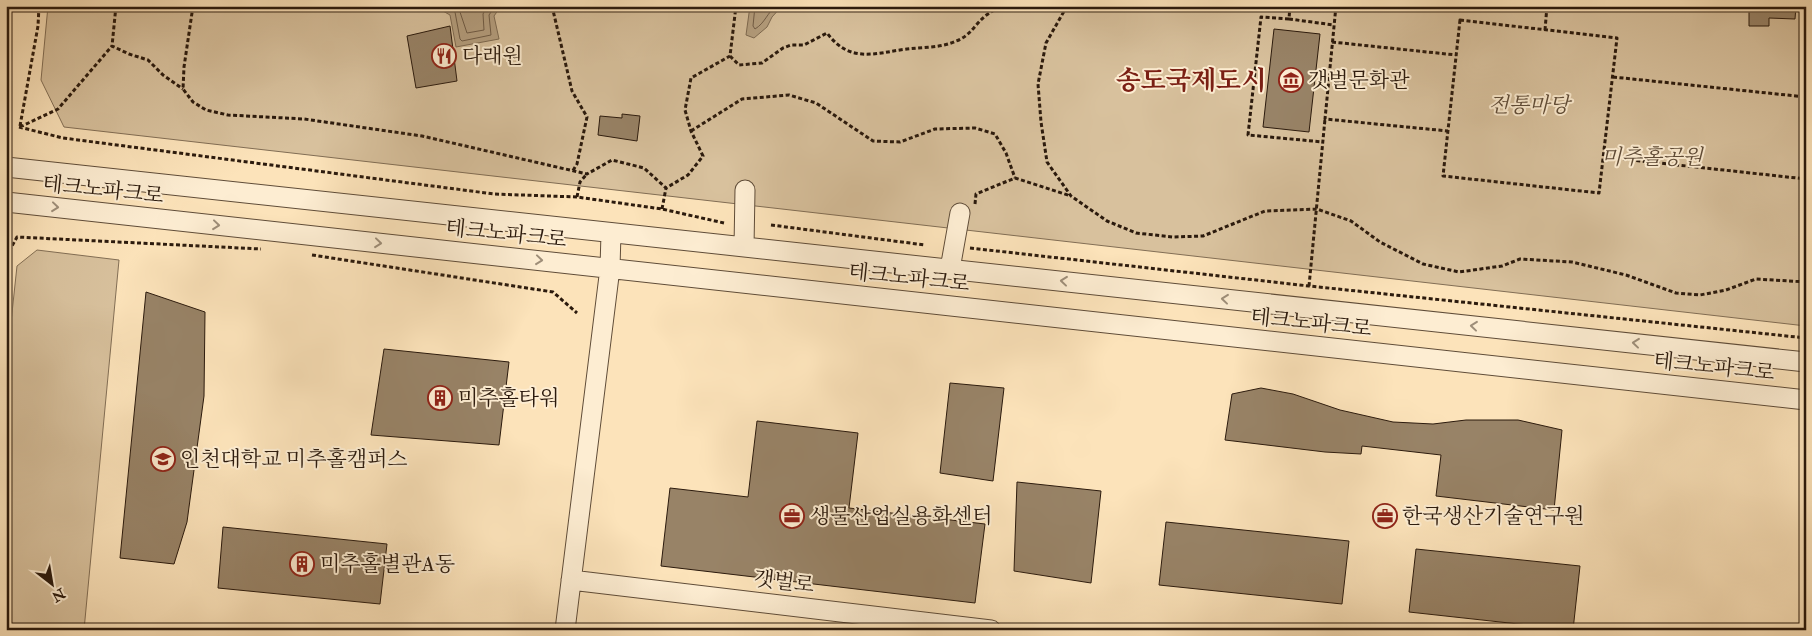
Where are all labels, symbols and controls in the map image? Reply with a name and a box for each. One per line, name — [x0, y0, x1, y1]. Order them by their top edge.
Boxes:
restaurant icon: 다래원 — [431, 43, 457, 69]
place label: 다래원 — [462, 43, 523, 70]
district label: 송도국제도시 — [1116, 65, 1266, 97]
museum icon: 갯벌문화관 — [1278, 67, 1304, 93]
place label: 갯벌문화관 — [1308, 67, 1410, 94]
park label: 전통마당 — [1488, 92, 1573, 119]
park label: 미추홀공원 — [1601, 144, 1704, 171]
street label: 테크노파크로 — [41, 170, 165, 210]
one-way arrow — [51, 201, 59, 212]
street label: 테크노파크로 — [444, 214, 568, 254]
one-way arrow — [213, 219, 221, 230]
one-way arrow — [374, 237, 382, 248]
one-way arrow — [536, 254, 544, 265]
street label: 테크노파크로 — [847, 258, 971, 298]
one-way arrow — [1060, 276, 1068, 287]
one-way arrow — [1221, 294, 1229, 305]
street label: 테크노파크로 — [1249, 303, 1373, 343]
one-way arrow — [1470, 321, 1478, 332]
one-way arrow — [1631, 338, 1639, 349]
street label: 테크노파크로 — [1652, 347, 1776, 387]
building icon: 미추홀타워 — [427, 385, 453, 411]
place label: 미추홀타워 — [458, 385, 559, 412]
school or university icon: 인천대학교 미추홀캠퍼스 — [150, 446, 176, 472]
place label: 인천대학교 미추홀캠퍼스 — [180, 446, 408, 473]
office icon: 생물산업실용화센터 — [779, 503, 805, 529]
place label: 생물산업실용화센터 — [810, 503, 993, 530]
office icon: 한국생산기술연구원 — [1372, 503, 1398, 529]
place label: 한국생산기술연구원 — [1402, 503, 1585, 530]
building icon: 미추홀별관A동 — [289, 551, 315, 577]
place label: 미추홀별관A동 — [320, 551, 455, 578]
north arrow — [28, 558, 78, 608]
street label: 갯벌로 — [752, 565, 816, 599]
text: N — [48, 584, 69, 605]

